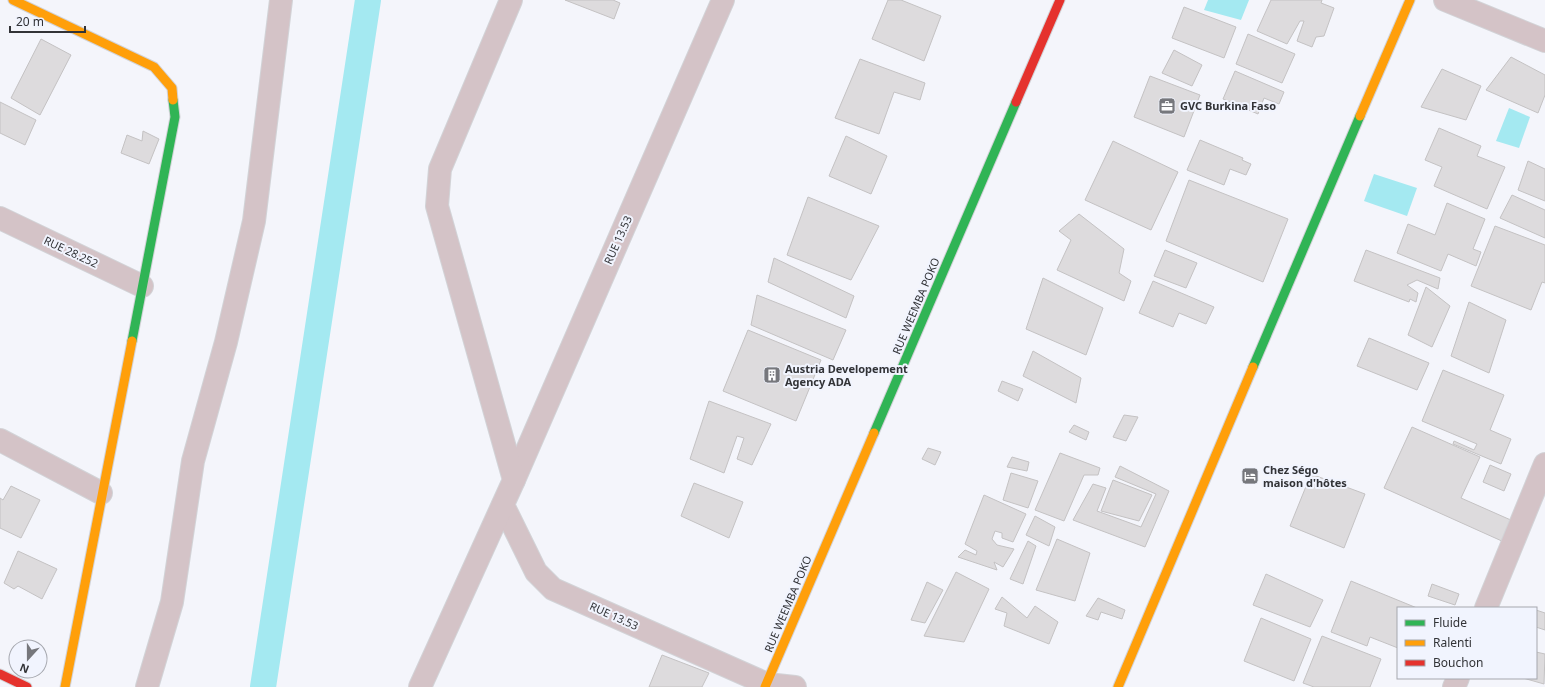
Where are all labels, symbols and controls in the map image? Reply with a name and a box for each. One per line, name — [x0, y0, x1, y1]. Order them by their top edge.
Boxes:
scale bar — [10, 8, 85, 34]
text: 20 m — [16, 13, 44, 30]
office icon: GVC Burkina Faso — [1157, 96, 1177, 116]
place label: GVC Burkina Faso — [1180, 98, 1276, 113]
street label: RUE 13.53 — [600, 213, 635, 267]
street label: RUE 28.252 — [42, 232, 101, 271]
street label: RUE WEEMBA POKO — [888, 255, 943, 356]
place label: Austria Developement Agency ADA — [785, 361, 908, 389]
building icon: Austria Developement Agency ADA — [762, 365, 782, 385]
place label: Chez Ségo maison d'hôtes — [1263, 462, 1347, 490]
hotel icon: Chez Ségo maison d'hôtes — [1240, 466, 1260, 486]
street label: RUE WEEMBA POKO — [760, 553, 815, 654]
street label: RUE 13.53 — [587, 598, 641, 633]
legend — [1397, 607, 1537, 679]
text: Fluide — [1433, 614, 1467, 631]
text: Ralenti — [1433, 634, 1472, 651]
north arrow — [8, 639, 48, 679]
text: Bouchon — [1433, 654, 1483, 671]
text: N — [17, 660, 31, 677]

